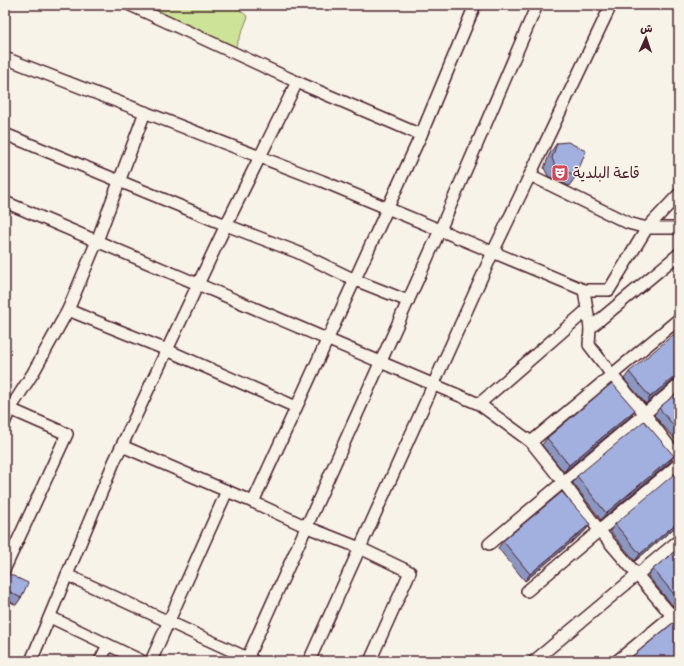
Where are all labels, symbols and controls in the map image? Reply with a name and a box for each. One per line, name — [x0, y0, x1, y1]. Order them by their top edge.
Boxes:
north arrow — [626, 18, 666, 58]
text: ش — [640, 21, 653, 35]
place label: قاعة البلدية — [573, 162, 640, 183]
theatre icon: قاعة البلدية — [550, 163, 570, 183]

